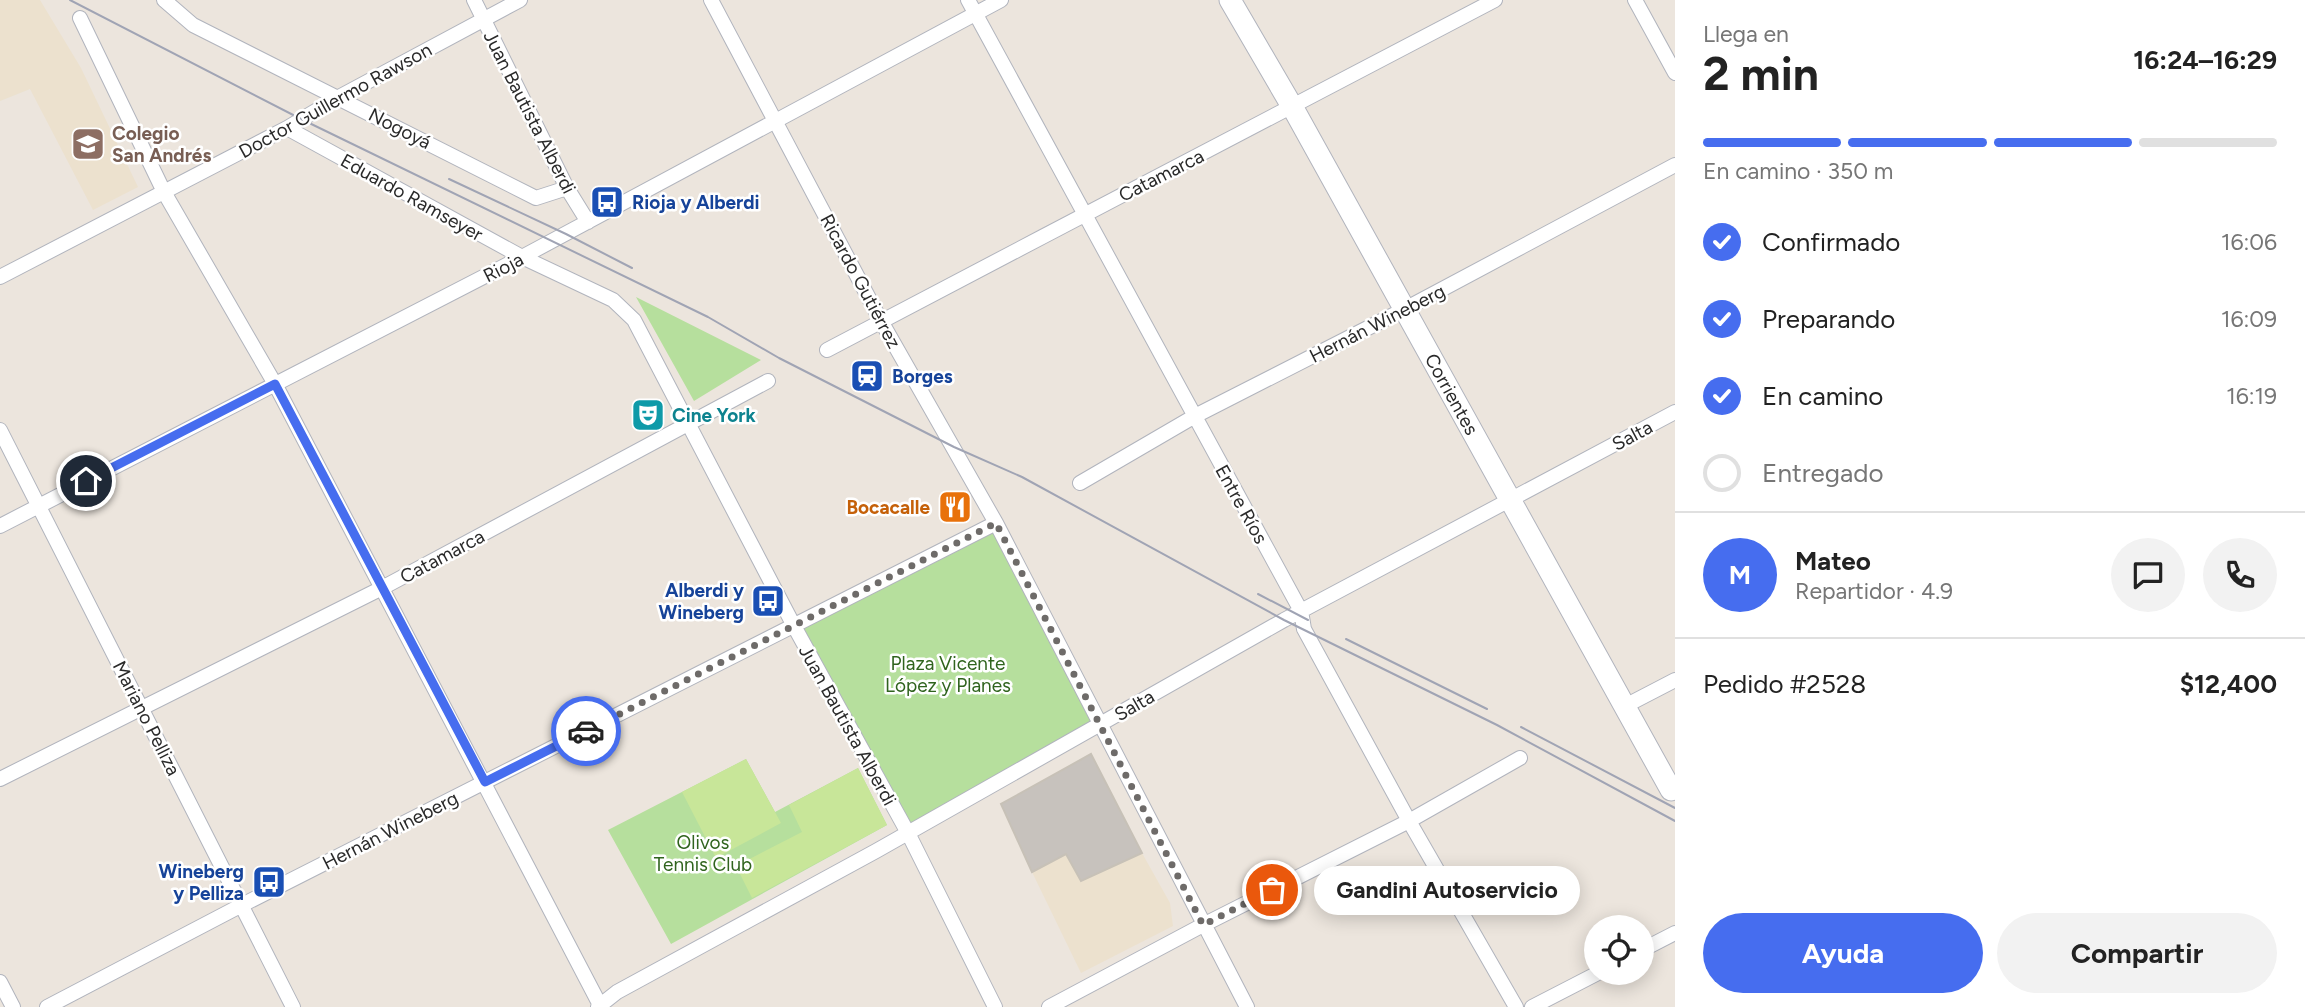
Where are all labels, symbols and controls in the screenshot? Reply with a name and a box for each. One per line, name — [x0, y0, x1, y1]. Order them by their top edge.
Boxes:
text: Llega en — [1703, 20, 1789, 48]
street label: Juan Bautista Alberdi — [479, 27, 581, 198]
street label: Doctor Guillermo Rawson — [235, 38, 436, 163]
text: 16:24–16:29 — [2133, 44, 2277, 76]
text: 2 min — [1703, 46, 1819, 102]
street label: Nogoyá — [365, 103, 435, 154]
place label: Colegio San Andrés — [112, 122, 211, 167]
school or university icon: Colegio San Andrés — [69, 125, 107, 163]
street label: Catamarca — [1115, 144, 1208, 207]
street label: Eduardo Ramseyer — [337, 149, 487, 246]
text: En camino · 350 m — [1703, 157, 1893, 185]
bus stop icon: Rioja y Alberdi — [588, 183, 626, 221]
place label: Rioja y Alberdi — [632, 191, 760, 214]
street label: Ricardo Gutiérrez — [815, 210, 906, 352]
icon: check — [1703, 223, 1741, 261]
text: Confirmado — [1762, 226, 1900, 258]
text: 16:06 — [2221, 228, 2277, 256]
street label: Rioja — [479, 248, 527, 287]
street label: Hernán Wineberg — [1305, 279, 1449, 368]
icon: check — [1703, 300, 1741, 338]
text: Preparando — [1762, 303, 1895, 335]
text: 16:09 — [2221, 305, 2277, 333]
street label: Corrientes — [1420, 350, 1483, 439]
station icon: Borges — [848, 357, 886, 395]
place label: Borges — [892, 365, 953, 388]
icon: check — [1703, 377, 1741, 415]
text: En camino — [1762, 380, 1883, 412]
text: 16:19 — [2226, 382, 2277, 410]
theatre icon: Cine York — [629, 396, 667, 434]
place label: Cine York — [672, 404, 756, 427]
street label: Salta — [1608, 415, 1656, 456]
pin — [56, 451, 116, 511]
text: Entregado — [1762, 457, 1884, 489]
street label: Entre Ríos — [1210, 461, 1273, 548]
icon: home — [67, 462, 105, 500]
restaurant icon: Bocacalle — [936, 488, 974, 526]
place label: Bocacalle — [846, 496, 930, 519]
street label: Catamarca — [396, 525, 488, 588]
button: chat — [2111, 538, 2185, 612]
button: phone — [2203, 538, 2277, 612]
text: Mateo — [1795, 545, 1871, 577]
text: M — [1729, 559, 1751, 591]
text: Repartidor · 4.9 — [1795, 577, 1953, 605]
place label: Alberdi y Wineberg — [659, 579, 744, 624]
bus stop icon: Alberdi y Wineberg — [749, 582, 787, 620]
street label: Juan Bautista Alberdi — [794, 641, 901, 809]
park label: Plaza Vicente López y Planes — [885, 652, 1011, 697]
street label: Mariano Pelliza — [108, 657, 185, 779]
text: Pedido #2528 — [1703, 668, 1866, 700]
text: $12,400 — [2180, 668, 2277, 700]
street label: Salta — [1110, 685, 1158, 726]
courier — [551, 696, 621, 766]
icon: car — [567, 712, 605, 750]
street label: Hernán Wineberg — [318, 786, 462, 875]
park label: Olivos Tennis Club — [654, 831, 752, 876]
place label: Wineberg y Pelliza — [159, 860, 244, 905]
pin — [1242, 860, 1302, 920]
bus stop icon: Wineberg y Pelliza — [250, 863, 288, 901]
callout: Gandini Autoservicio — [1314, 866, 1580, 914]
icon: bag — [1253, 871, 1291, 909]
text: Gandini Autoservicio — [1336, 876, 1558, 904]
button: Ayuda — [1703, 913, 1983, 993]
button: Compartir — [1997, 913, 2277, 993]
map controls — [1584, 915, 1654, 985]
button: locate — [1584, 915, 1654, 985]

